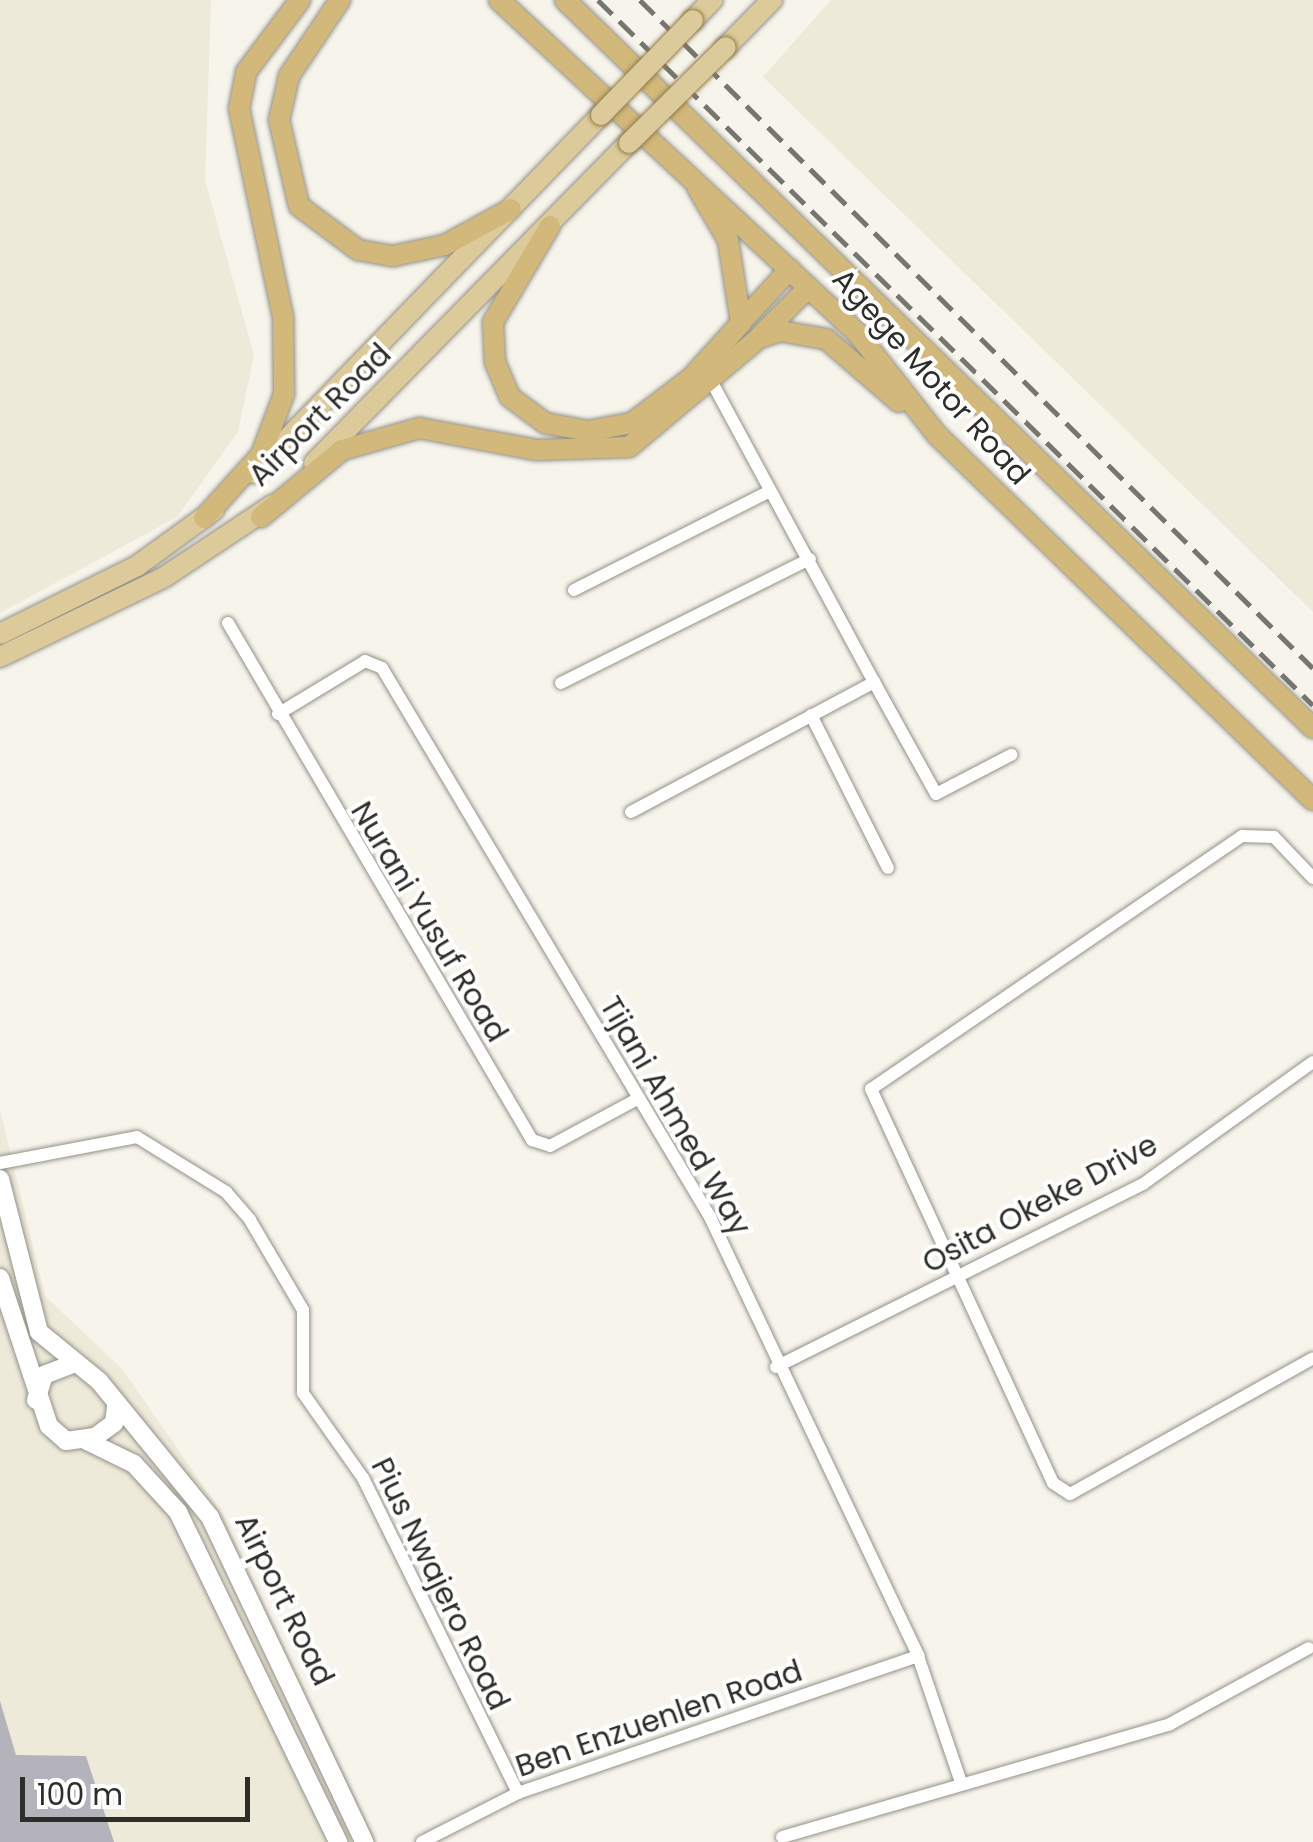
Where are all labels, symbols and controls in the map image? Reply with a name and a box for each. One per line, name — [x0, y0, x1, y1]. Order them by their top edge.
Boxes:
street label: Agege Motor Road — [825, 262, 1037, 492]
street label: Airport Road — [241, 336, 399, 494]
street label: Nurani Yusuf Road — [343, 795, 515, 1049]
street label: Tijani Ahmed Way — [592, 990, 758, 1242]
street label: Osita Okeke Drive — [916, 1127, 1164, 1281]
street label: Pius Nwajero Road — [363, 1452, 517, 1716]
street label: Airport Road — [227, 1508, 341, 1692]
street label: Ben Enzuenlen Road — [511, 1653, 807, 1785]
scale bar — [25, 1757, 255, 1819]
text: 100 m — [37, 1773, 123, 1816]

